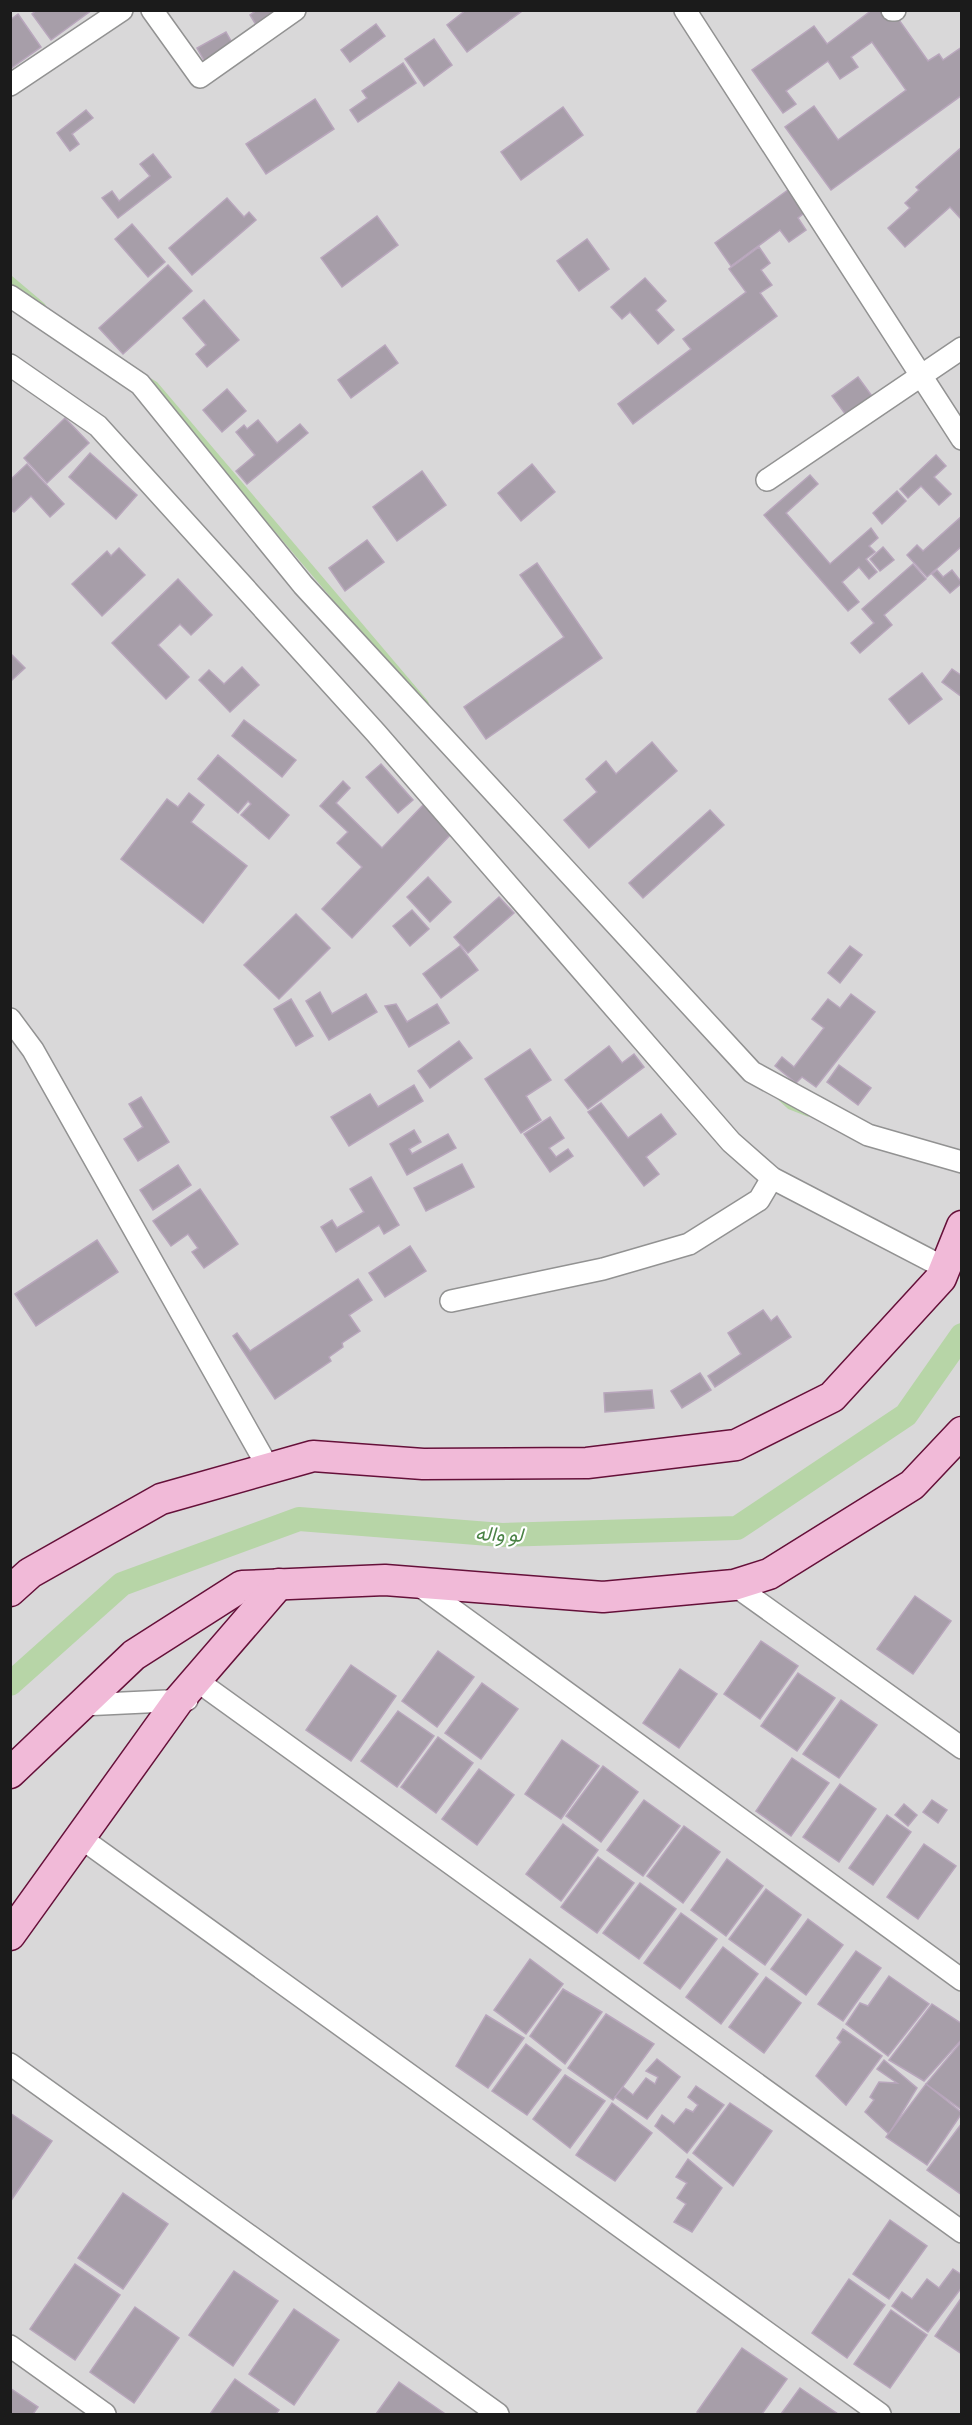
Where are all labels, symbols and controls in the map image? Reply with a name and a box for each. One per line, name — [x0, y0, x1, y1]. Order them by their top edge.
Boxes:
water label: لو واله — [474, 1520, 526, 1548]

